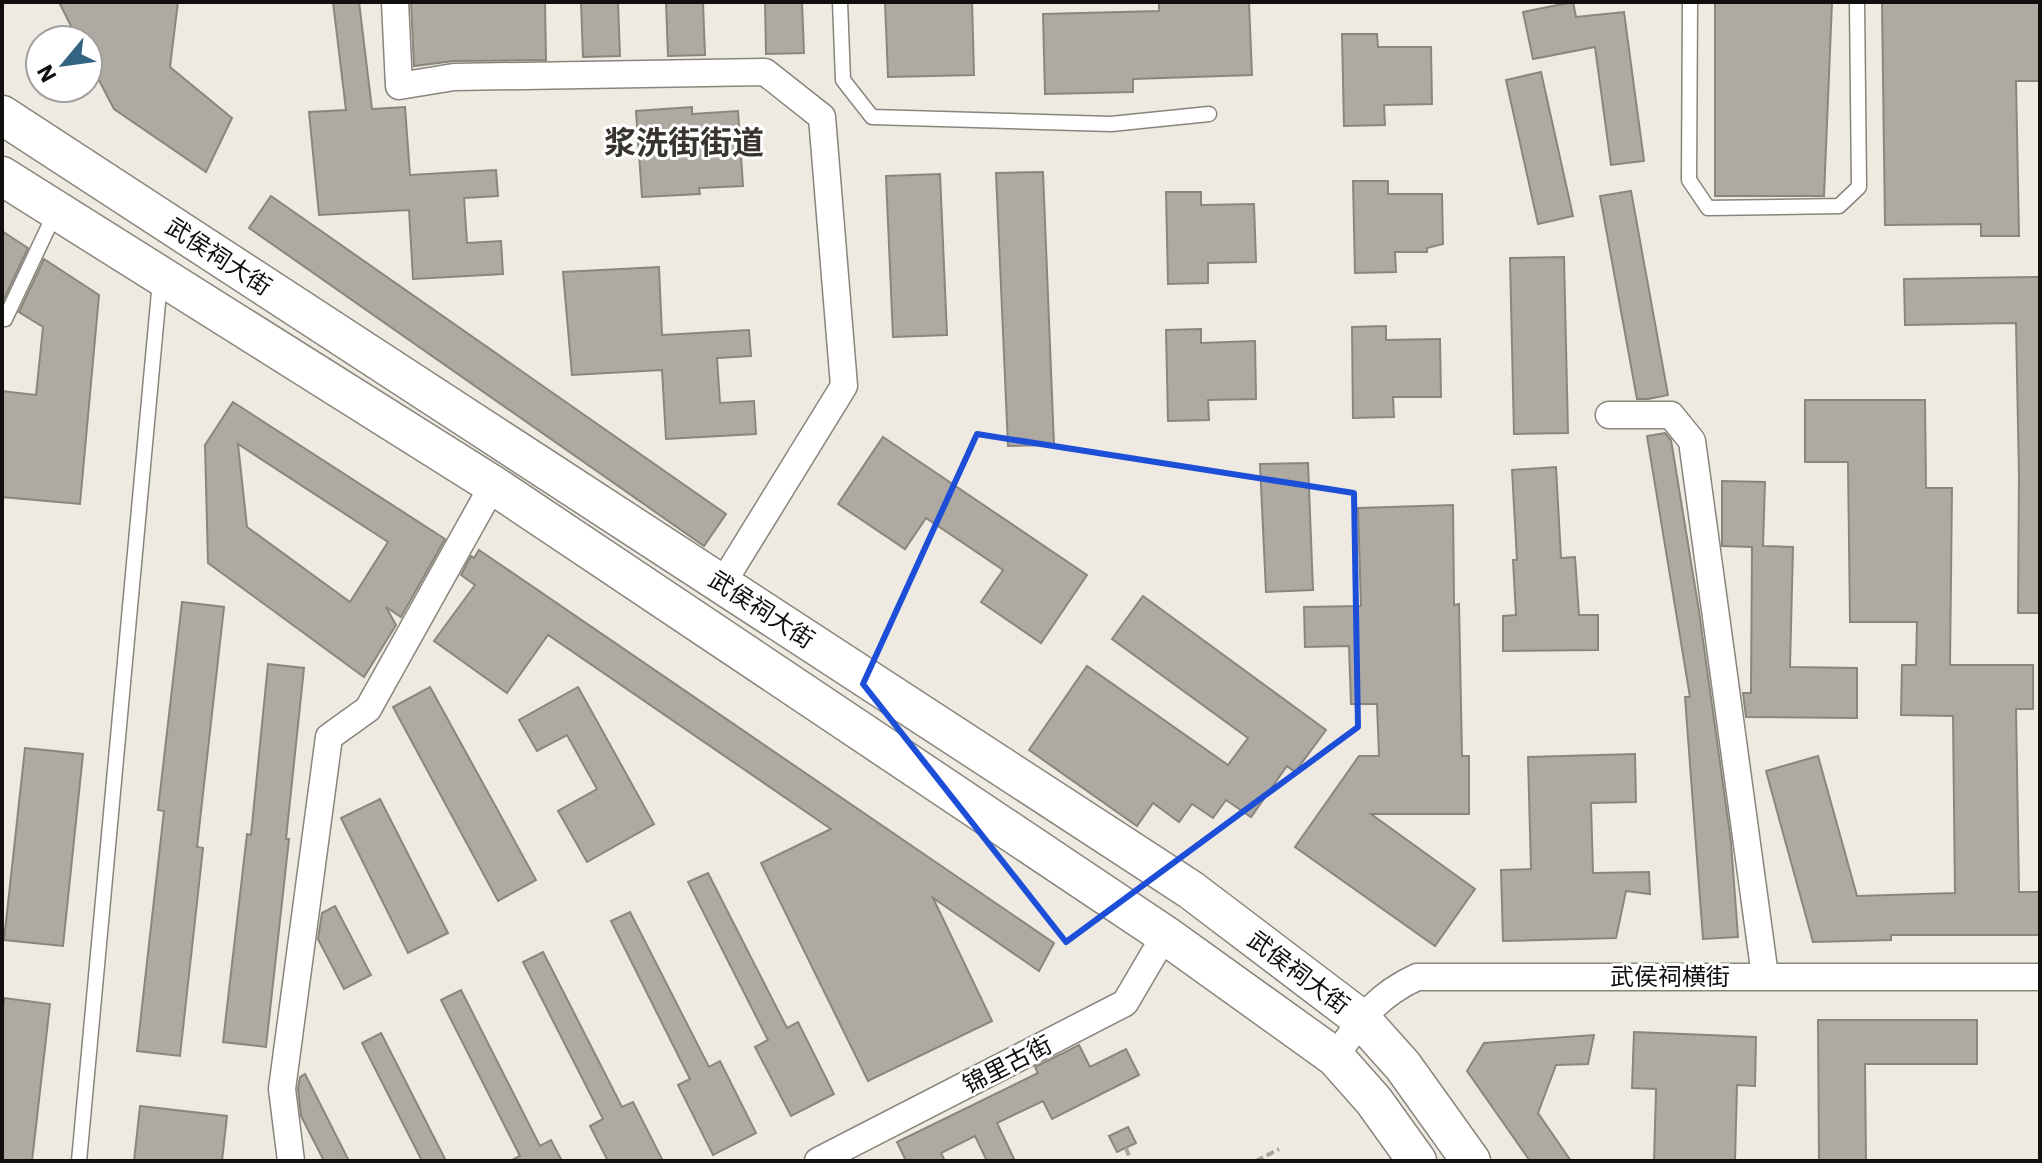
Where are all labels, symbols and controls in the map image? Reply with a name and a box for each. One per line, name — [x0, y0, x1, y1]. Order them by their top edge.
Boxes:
north arrow — [24, 24, 104, 104]
text: N — [30, 60, 63, 88]
district label: 浆洗街街道 — [604, 121, 764, 163]
street label: 武侯祠大街 — [160, 210, 278, 302]
street label: 武侯祠大街 — [703, 563, 821, 655]
street label: 武侯祠大街 — [1241, 923, 1357, 1021]
street label: 武侯祠横街 — [1610, 960, 1730, 992]
street label: 锦里古街 — [957, 1028, 1057, 1100]

